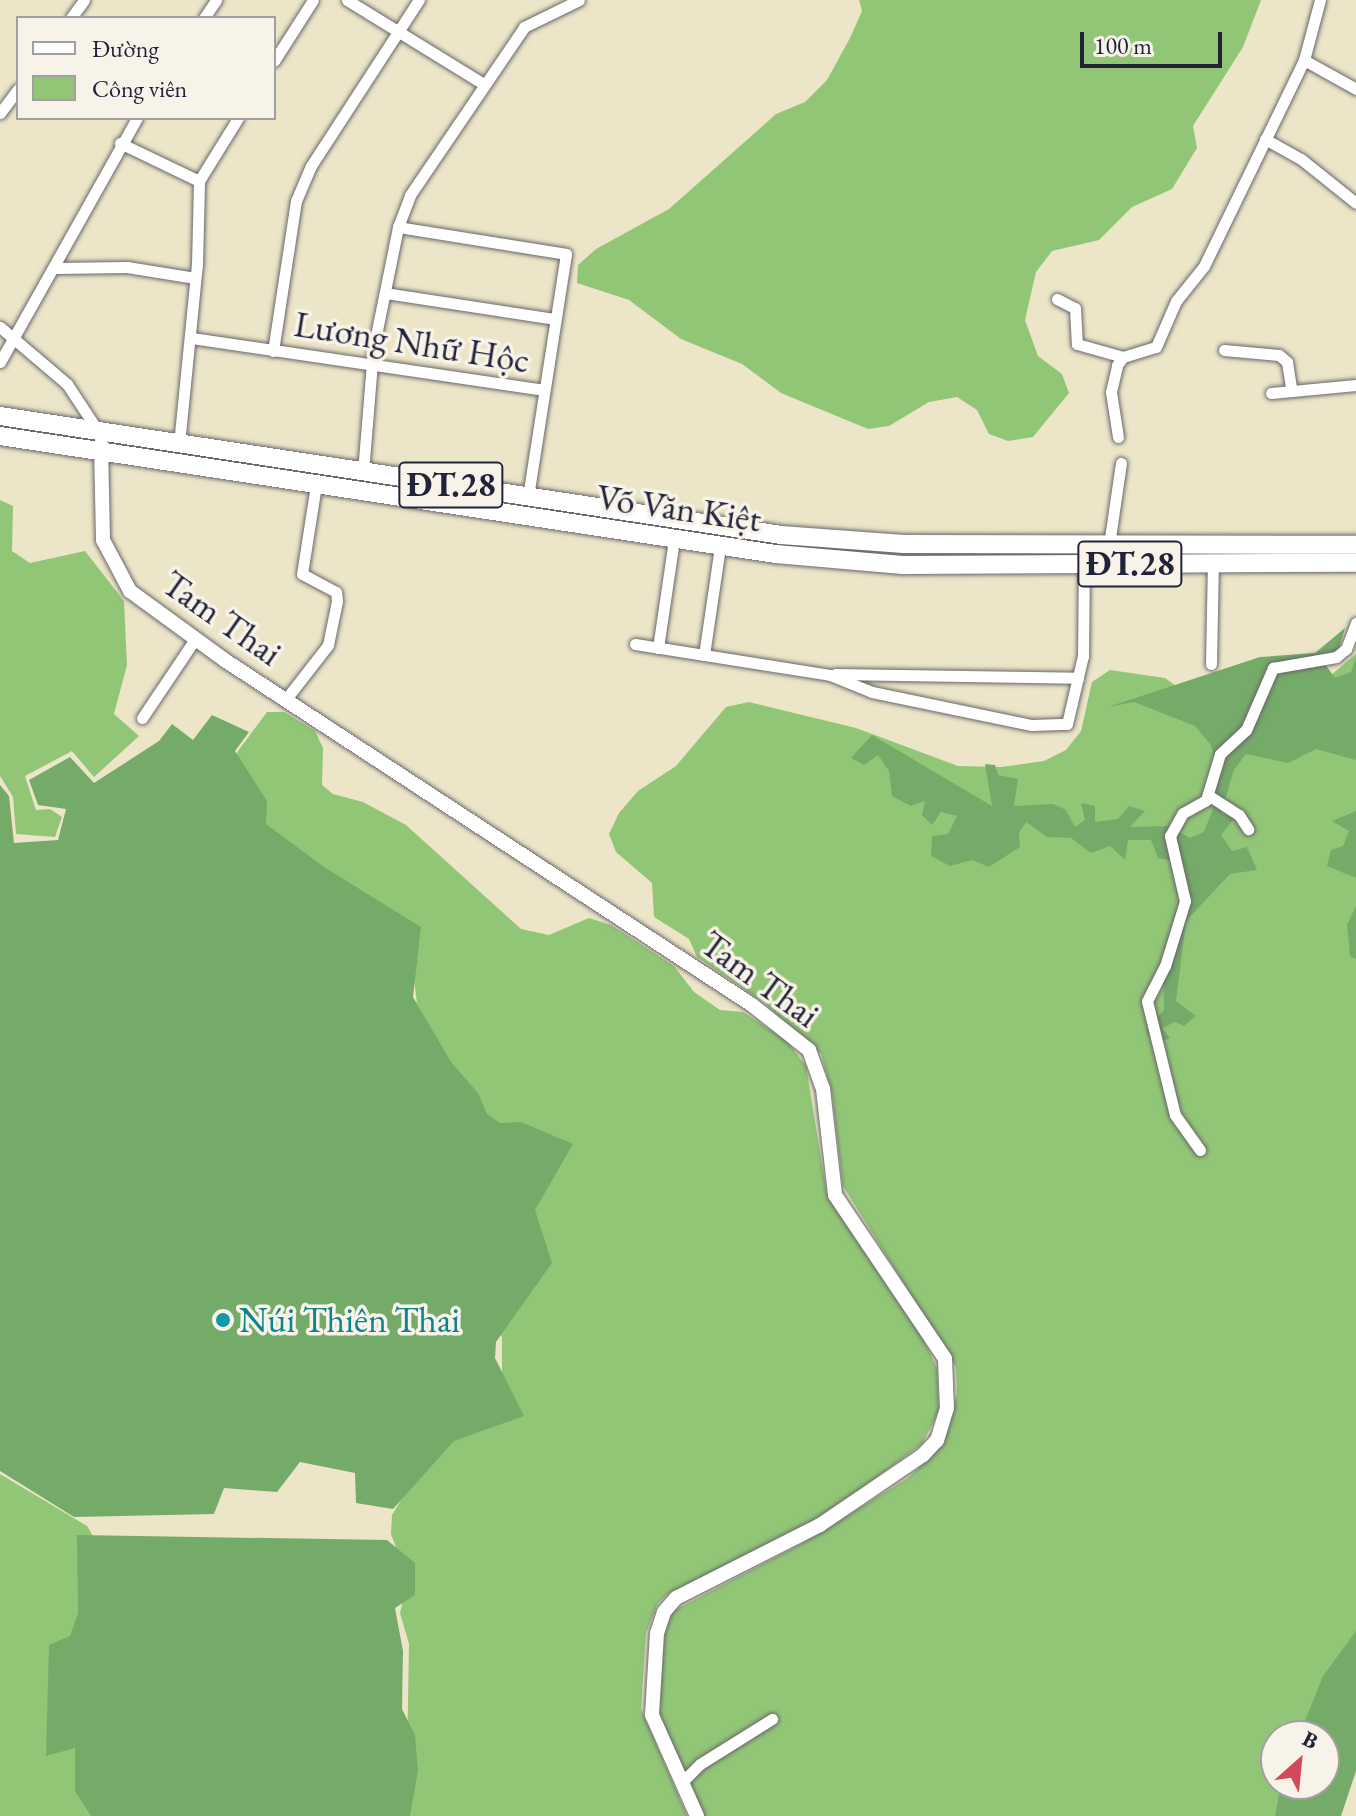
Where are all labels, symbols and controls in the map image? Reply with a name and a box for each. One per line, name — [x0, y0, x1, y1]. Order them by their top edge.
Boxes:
legend — [16, 16, 276, 120]
scale bar — [1084, 16, 1226, 66]
text: 100 m — [1094, 30, 1152, 61]
text: Đường — [92, 33, 159, 64]
text: Công viên — [92, 73, 187, 104]
street label: Lương Nhữ Hộc — [291, 302, 533, 382]
road number: ĐT.28 — [397, 455, 505, 515]
street label: Võ Văn Kiệt — [594, 475, 764, 541]
road number: ĐT.28 — [1076, 534, 1184, 594]
street label: Tam Thai — [154, 561, 290, 675]
street label: Tam Thai — [692, 922, 828, 1036]
place label: Núi Thiên Thai — [239, 1298, 460, 1342]
marker: Núi Thiên Thai — [214, 1311, 232, 1329]
north arrow — [1260, 1720, 1340, 1800]
text: B — [1297, 1724, 1323, 1756]

